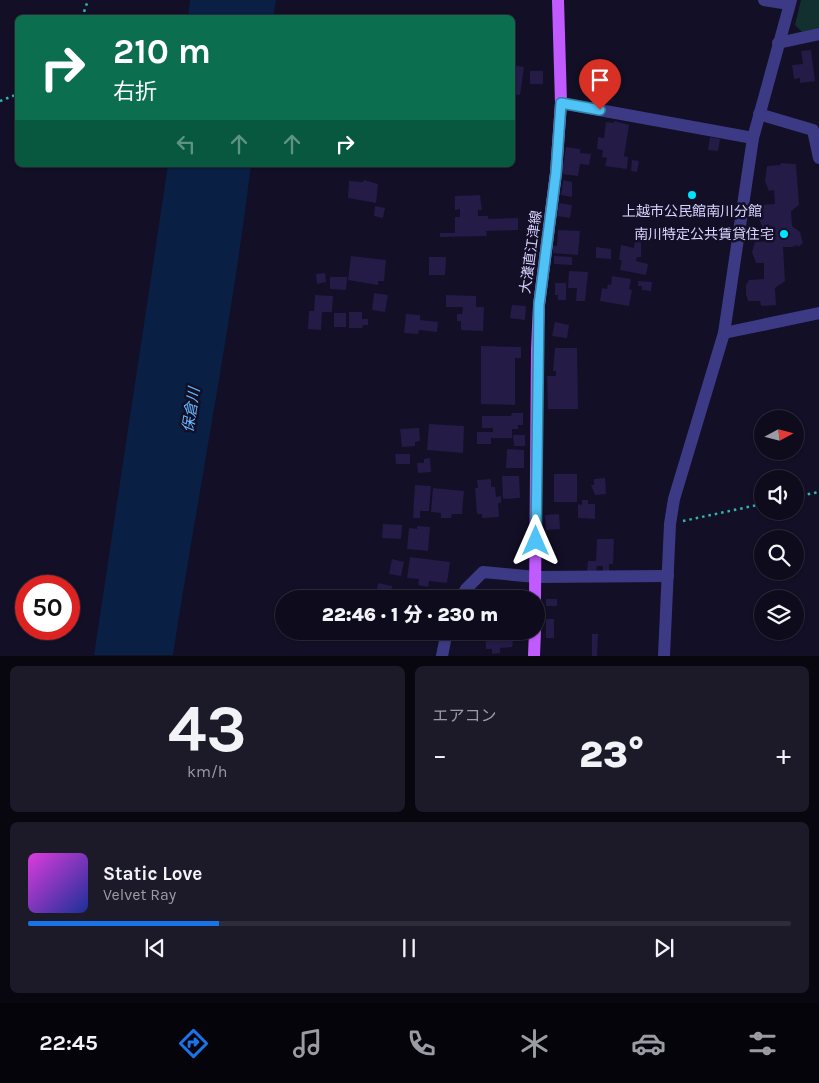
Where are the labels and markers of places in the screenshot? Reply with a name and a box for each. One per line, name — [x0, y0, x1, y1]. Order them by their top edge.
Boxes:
pin — [579, 59, 621, 110]
marker: 上越市公民館南川分館 — [686, 189, 698, 201]
place label: 上越市公民館南川分館 — [622, 203, 762, 220]
place label: 南川特定公共賃貸住宅 — [634, 226, 774, 243]
marker: 南川特定公共賃貸住宅 — [778, 228, 790, 240]

